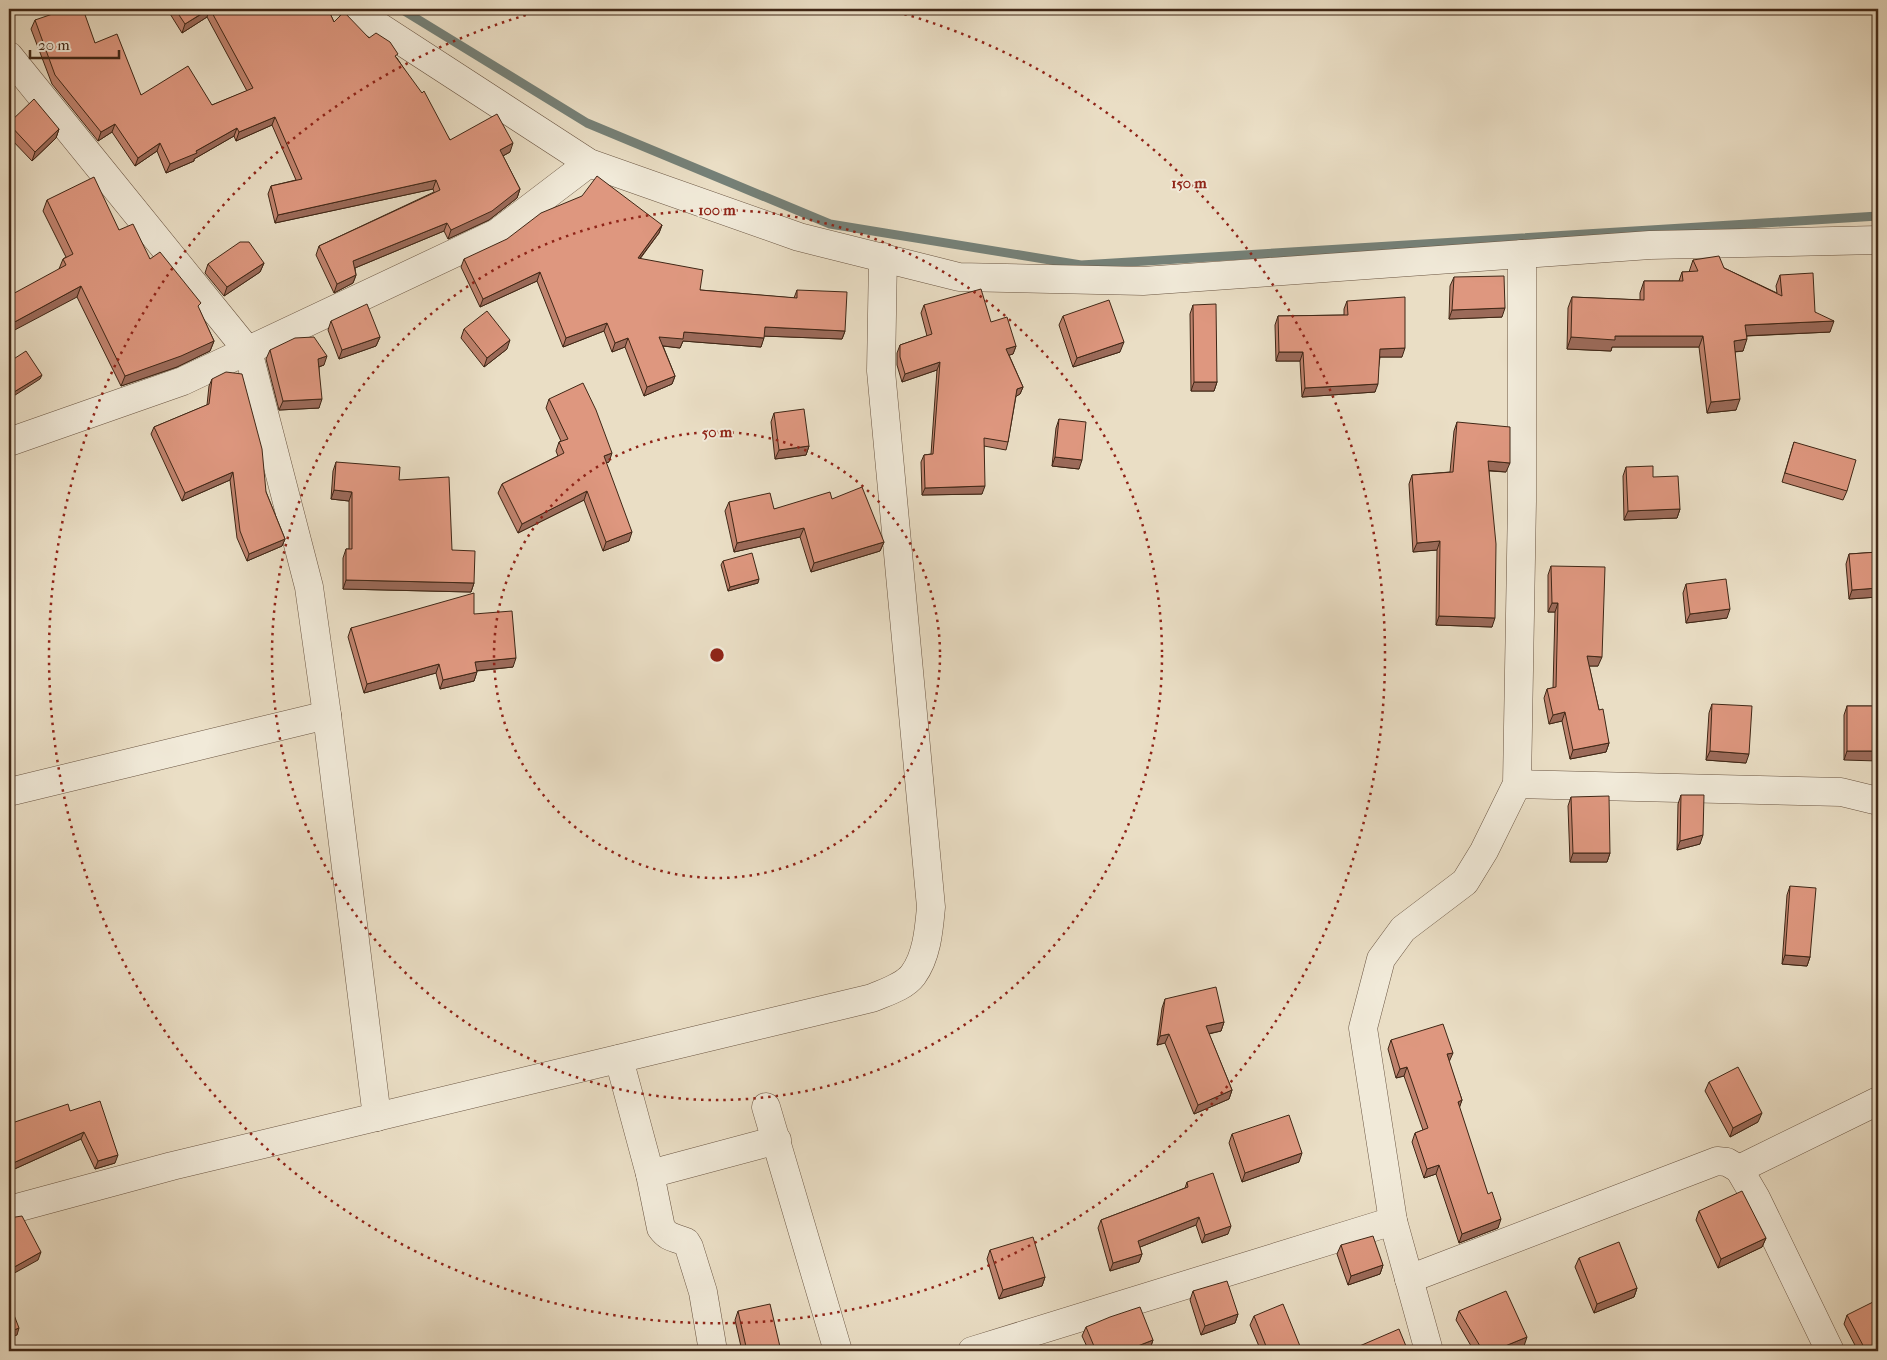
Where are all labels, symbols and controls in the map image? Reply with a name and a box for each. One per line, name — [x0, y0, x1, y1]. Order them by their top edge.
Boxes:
scale bar — [30, 28, 119, 60]
text: 20 m — [38, 36, 70, 54]
text: 150 m — [1171, 174, 1207, 192]
text: 100 m — [698, 201, 736, 219]
text: 50 m — [702, 423, 733, 441]
centre of rings — [708, 646, 726, 664]

